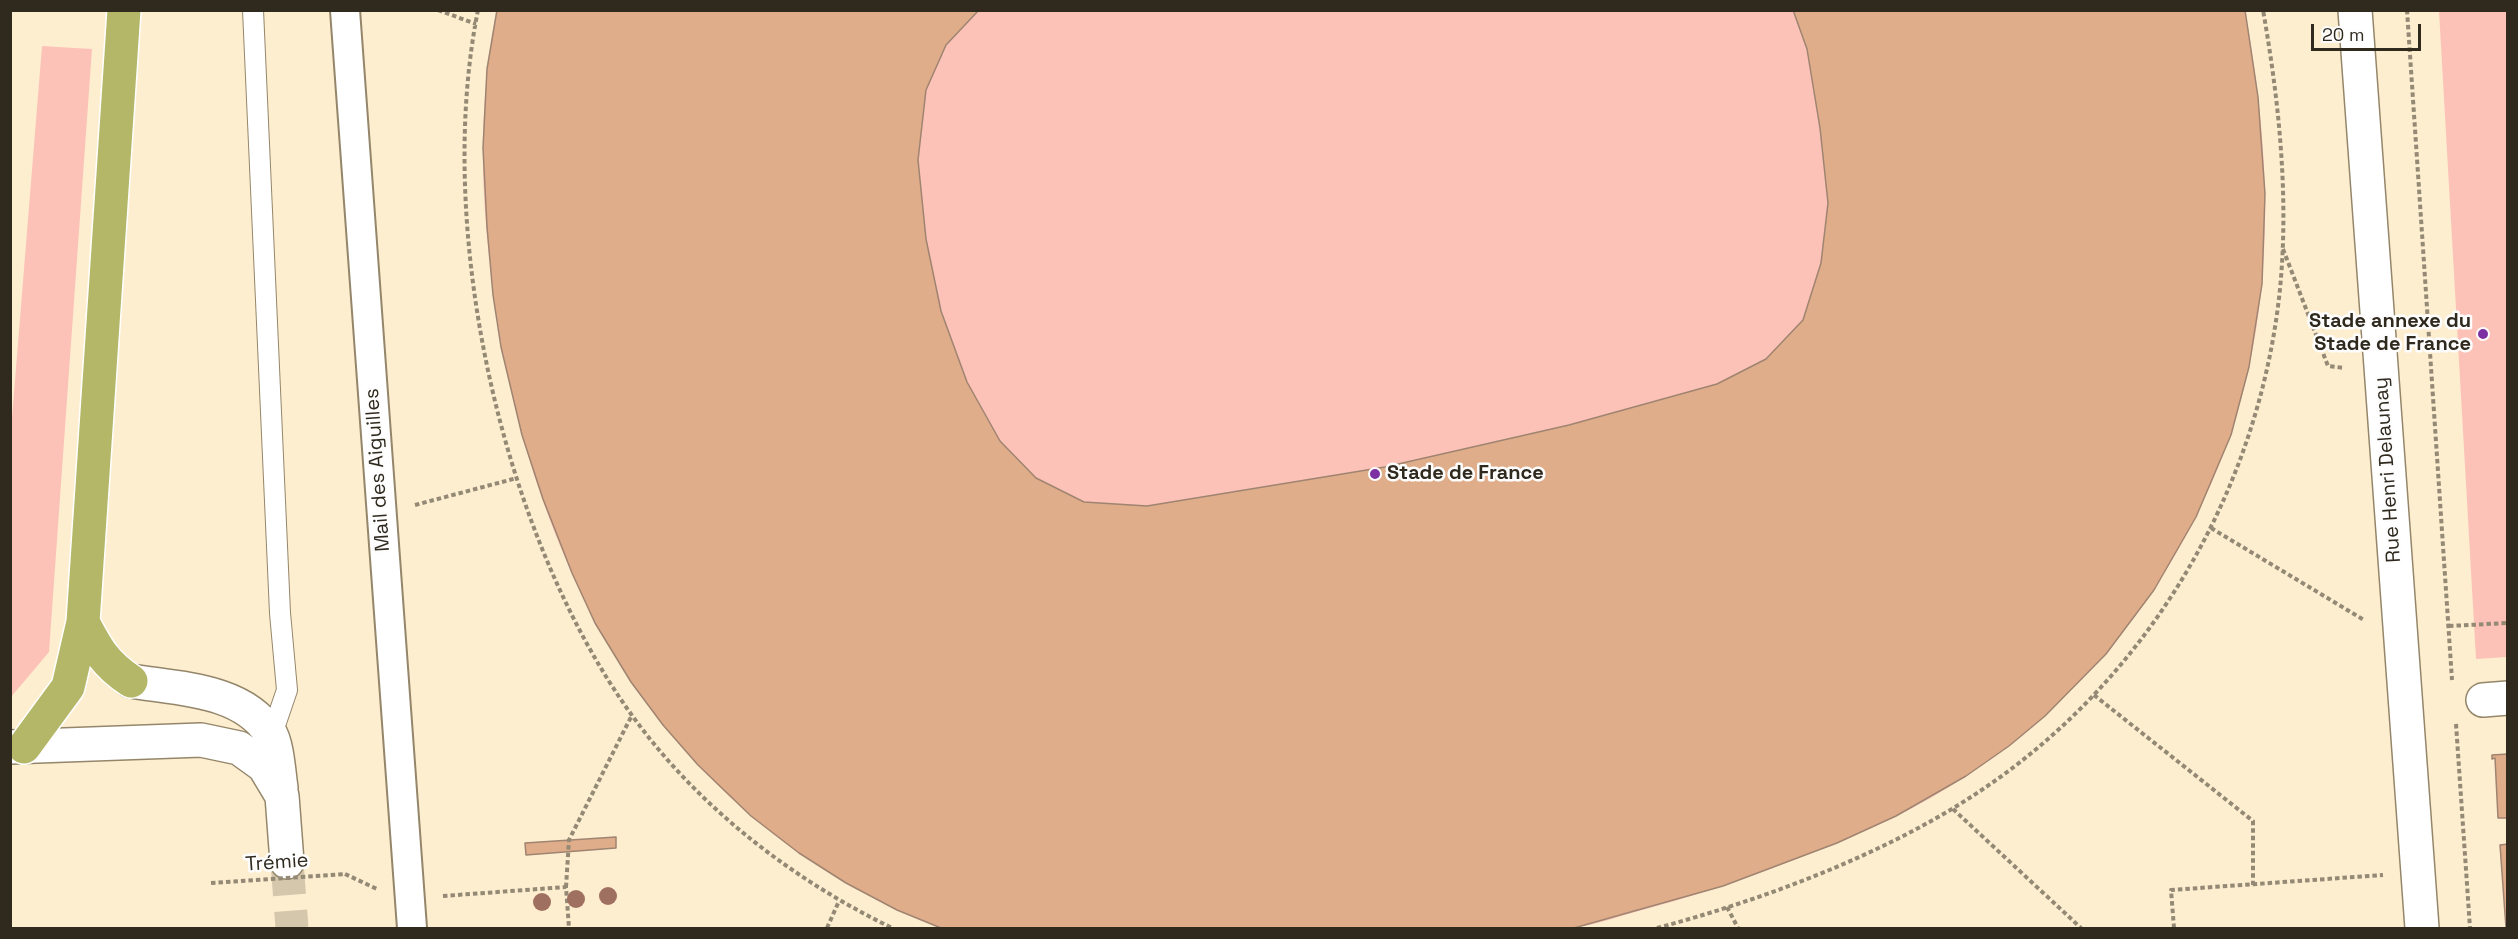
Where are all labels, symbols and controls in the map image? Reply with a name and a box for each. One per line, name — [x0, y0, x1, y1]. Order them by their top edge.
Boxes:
scale bar — [2314, 12, 2424, 50]
text: 20 m — [2322, 23, 2365, 46]
place label: Stade annexe du Stade de France — [2309, 310, 2471, 357]
marker: Stade annexe du Stade de France — [2476, 327, 2490, 341]
street label: Rue Henri Delaunay — [2370, 376, 2406, 564]
street label: Mail des Aiguilles — [360, 387, 396, 553]
place label: Stade de France — [1387, 462, 1544, 486]
marker: Stade de France — [1368, 467, 1382, 481]
street label: Trémie — [245, 849, 309, 877]

